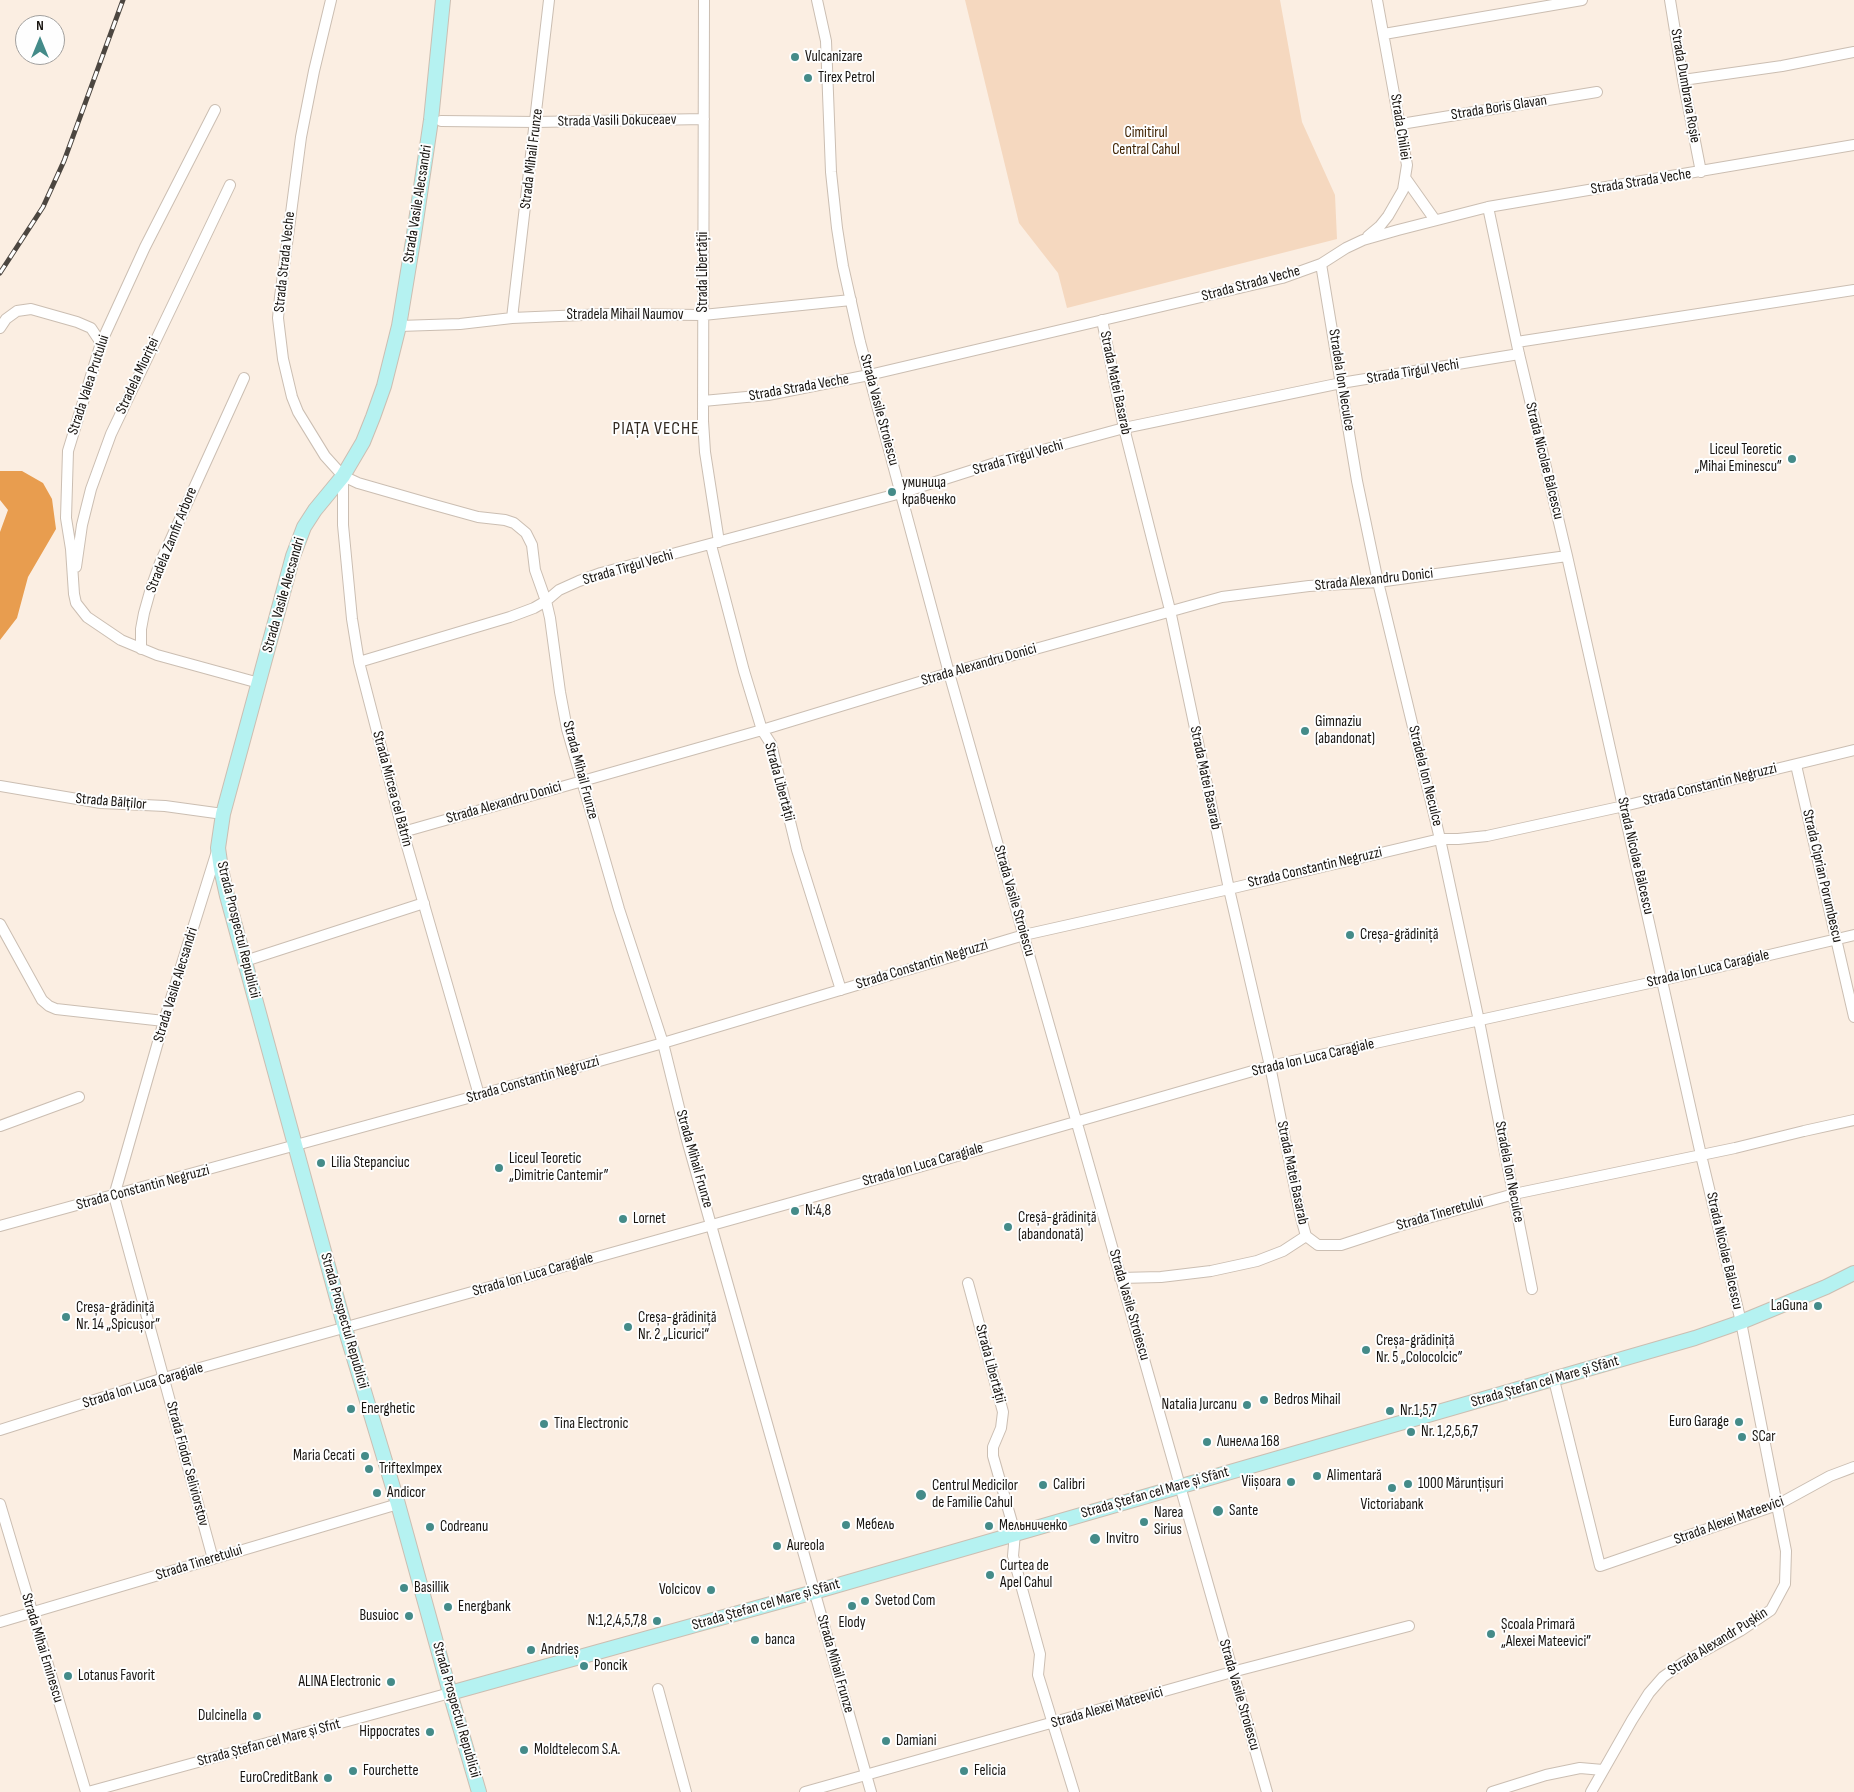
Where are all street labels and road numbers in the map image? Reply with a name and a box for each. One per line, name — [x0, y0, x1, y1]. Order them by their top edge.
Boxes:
street label: Strada Dumbrava Roșie — [1666, 28, 1704, 144]
street label: Strada Boris Glavan — [1450, 92, 1548, 124]
street label: Strada Chiliei — [1386, 93, 1414, 161]
street label: Strada Mihail Frunze — [517, 108, 547, 210]
street label: Strada Vasili Dokuceaev — [557, 111, 677, 131]
street label: Strada Vasile Alecsandri — [400, 144, 436, 264]
street label: Strada Strada Veche — [1590, 165, 1692, 199]
street label: Strada Strada Veche — [271, 211, 299, 313]
street label: Strada Libertății — [694, 232, 712, 312]
street label: Strada Strada Veche — [1200, 262, 1302, 306]
street label: Stradela Mihail Naumov — [566, 306, 684, 324]
street label: Stradela Ion Neculce — [1324, 328, 1358, 432]
street label: Strada Matei Basarab — [1095, 330, 1135, 436]
street label: Strada Valea Prutului — [64, 333, 114, 437]
street label: Stradela Mioriței — [112, 335, 164, 417]
street label: Strada Vasile Stroiescu — [855, 352, 903, 468]
street label: Strada Tîrgul Vechi — [1366, 356, 1460, 388]
street label: Strada Strada Veche — [748, 370, 850, 406]
street label: Strada Nicolae Bălcescu — [1521, 401, 1567, 521]
street label: Strada Tîrgul Vechi — [971, 437, 1065, 479]
street label: Stradela Zamfir Arbore — [143, 485, 201, 595]
street label: Strada Vasile Alecsandri — [259, 535, 309, 655]
street label: Strada Tîrgul Vechi — [581, 547, 675, 589]
street label: Strada Alexandru Donici — [1314, 565, 1434, 595]
street label: Strada Alexandru Donici — [919, 640, 1039, 690]
street label: Strada Mihail Frunze — [558, 719, 602, 821]
street label: Stradela Ion Neculce — [1404, 724, 1446, 828]
street label: Strada Matei Basarab — [1185, 725, 1225, 831]
street label: Strada Mircea cel Bătrîn — [368, 729, 416, 849]
street label: Strada Libertății — [760, 741, 798, 823]
street label: Strada Constantin Negruzzi — [1641, 760, 1779, 810]
street label: Strada Alexandru Donici — [444, 778, 564, 828]
street label: Strada Bălților — [75, 790, 147, 814]
street label: Strada Nicolae Bălcescu — [1613, 796, 1657, 916]
street label: Strada Ciprian Porumbescu — [1798, 808, 1846, 944]
street label: Strada Vasile Stroiescu — [990, 844, 1038, 958]
street label: Strada Constantin Negruzzi — [1246, 844, 1384, 892]
street label: Strada Prospectul Republicii — [212, 860, 264, 1000]
street label: Strada Vasile Alecsandri — [150, 925, 202, 1045]
street label: Strada Constantin Negruzzi — [854, 936, 990, 994]
street label: Strada Ion Luca Caragiale — [1645, 946, 1771, 992]
street label: Strada Ion Luca Caragiale — [1250, 1035, 1376, 1081]
street label: Strada Constantin Negruzzi — [465, 1052, 601, 1108]
street label: Strada Mihail Frunze — [671, 1108, 717, 1210]
street label: Strada Matei Basarab — [1272, 1120, 1312, 1226]
street label: Stradela Ion Neculce — [1490, 1120, 1528, 1224]
street label: Strada Ion Luca Caragiale — [860, 1139, 986, 1191]
street label: Strada Constantin Negruzzi — [74, 1162, 212, 1214]
street label: Strada Nicolae Bălcescu — [1702, 1191, 1746, 1311]
street label: Strada Tineretului — [1395, 1193, 1485, 1235]
street label: Strada Vasile Stroiescu — [1105, 1248, 1153, 1362]
street label: Strada Ion Luca Caragiale — [470, 1249, 596, 1301]
street label: Strada Prospectul Republicii — [316, 1251, 372, 1391]
street label: Strada Libertății — [971, 1323, 1009, 1405]
street label: Strada Ștefan cel Mare și Sfânt — [1469, 1352, 1621, 1412]
street label: Strada Ion Luca Caragiale — [81, 1359, 205, 1413]
street label: Strada Fiodor Seliviorstov — [162, 1400, 212, 1528]
street label: Strada Ștefan cel Mare și Sfânt — [1079, 1463, 1231, 1523]
street label: Strada Alexei Mateevici — [1672, 1493, 1786, 1549]
street label: Strada Tineretului — [154, 1541, 244, 1585]
street label: Strada Ștefan cel Mare și Sfânt — [690, 1575, 842, 1635]
street label: Strada Mihai Eminescu — [17, 1591, 67, 1705]
street label: Strada Alexandr Pușkin — [1665, 1604, 1771, 1680]
street label: Strada Mihail Frunze — [812, 1613, 858, 1715]
street label: Strada Vasile Stroiescu — [1215, 1638, 1263, 1752]
street label: Strada Prospectul Republicii — [428, 1640, 484, 1780]
street label: Strada Alexei Mateevici — [1049, 1683, 1165, 1733]
street label: Strada Ștefan cel Mare și Sfnt — [195, 1715, 343, 1771]

